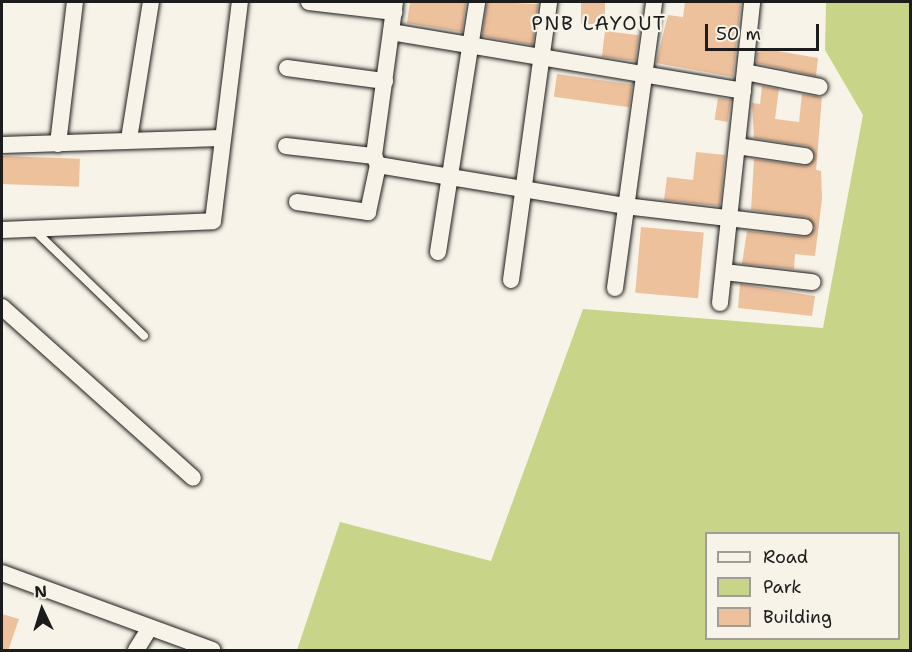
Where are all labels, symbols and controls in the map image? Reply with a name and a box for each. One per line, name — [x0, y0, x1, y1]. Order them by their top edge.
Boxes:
district label: PNB LAYOUT — [531, 11, 667, 35]
scale bar — [708, 12, 822, 50]
text: 50 m — [716, 22, 761, 46]
legend — [705, 532, 900, 640]
text: Road — [763, 545, 808, 569]
text: Park — [763, 575, 802, 599]
north arrow — [12, 580, 72, 640]
text: N — [34, 581, 48, 602]
text: Building — [763, 605, 832, 629]

